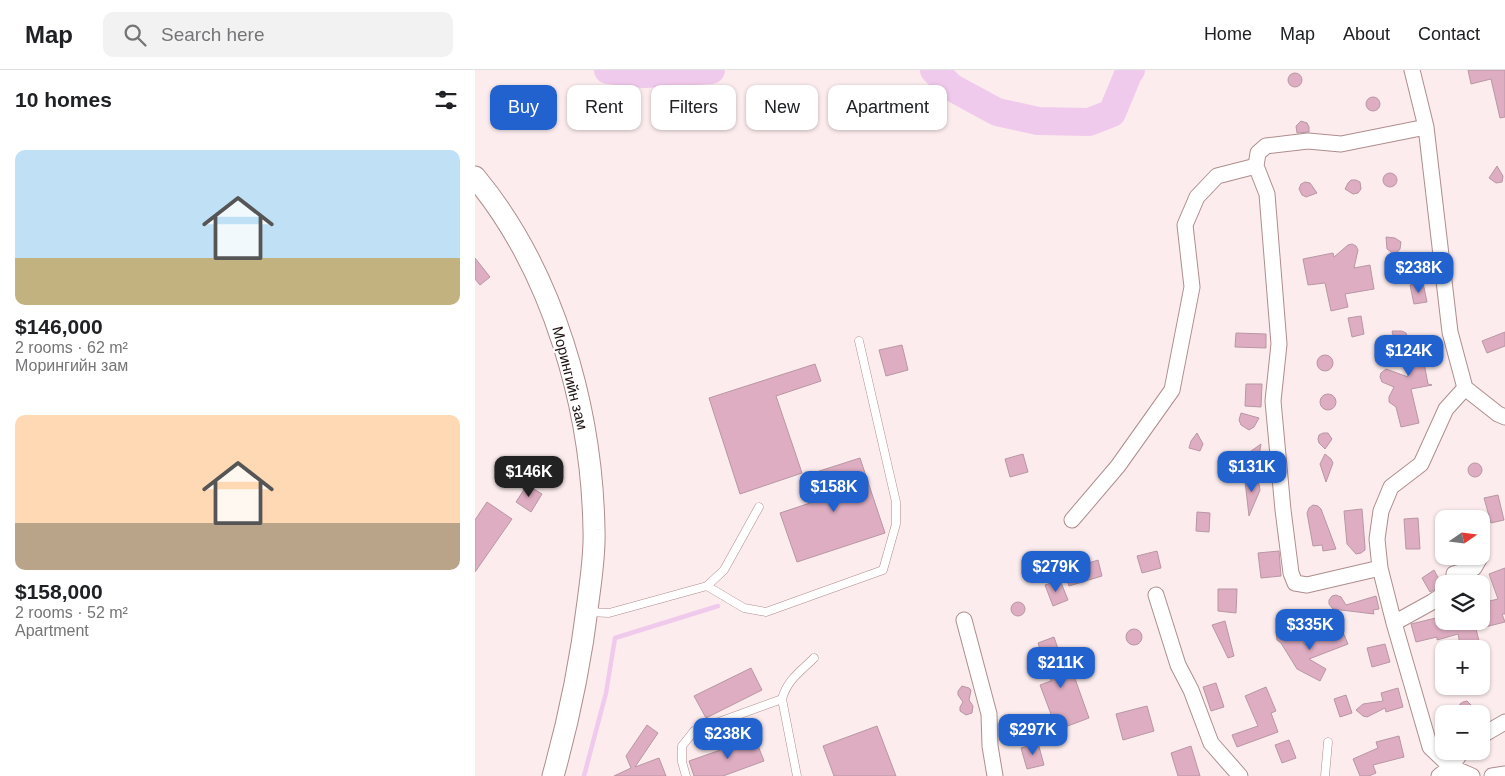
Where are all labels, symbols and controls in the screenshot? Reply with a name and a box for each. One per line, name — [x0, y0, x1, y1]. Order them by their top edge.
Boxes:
search box — [103, 12, 453, 57]
text: Map — [25, 21, 73, 48]
icon: search — [121, 21, 149, 49]
text: Search here — [161, 24, 265, 45]
text: Home — [1204, 24, 1252, 44]
text: Map — [1280, 24, 1315, 44]
text: About — [1343, 24, 1390, 44]
text: Contact — [1418, 24, 1480, 44]
chip: Buy — [490, 85, 557, 130]
chip: Rent — [567, 85, 641, 130]
chip: Filters — [651, 85, 736, 130]
chip: New — [746, 85, 818, 130]
chip: Apartment — [828, 85, 947, 130]
icon: filters — [432, 86, 460, 114]
text: 10 homes — [15, 88, 112, 111]
icon: home — [193, 183, 283, 273]
pin: $238K — [1384, 252, 1454, 294]
text: $238K — [1395, 259, 1443, 276]
text: $146,000 — [15, 315, 103, 338]
street label: Морингийн зам — [549, 324, 592, 431]
pin: $124K — [1374, 334, 1444, 377]
text: 2 rooms · 62 m² — [15, 339, 128, 356]
text: $124K — [1385, 342, 1433, 359]
text: Морингийн зам — [15, 357, 128, 374]
icon: home — [193, 448, 283, 538]
pin: $131K — [1217, 450, 1287, 493]
pin: $146K — [494, 456, 564, 498]
text: $131K — [1228, 458, 1276, 475]
text: $146K — [505, 463, 553, 480]
pin: $158K — [799, 470, 869, 513]
text: $158K — [810, 478, 858, 495]
north arrow — [1435, 510, 1490, 565]
map controls — [1435, 510, 1490, 760]
pin: $279K — [1021, 550, 1091, 593]
text: $279K — [1032, 558, 1080, 575]
button: layers — [1435, 575, 1490, 630]
text: $158,000 — [15, 580, 103, 603]
text: 2 rooms · 52 m² — [15, 604, 128, 621]
pin: $335K — [1275, 608, 1345, 651]
text: $335K — [1286, 616, 1334, 633]
text: Apartment — [15, 622, 89, 639]
button: + — [1435, 640, 1490, 695]
pin: $211K — [1026, 646, 1096, 689]
text: $211K — [1038, 654, 1084, 671]
button: − — [1435, 705, 1490, 760]
pin: $297K — [998, 714, 1068, 756]
pin: $238K — [693, 718, 763, 760]
text: $297K — [1009, 721, 1057, 738]
text: $238K — [704, 725, 752, 742]

